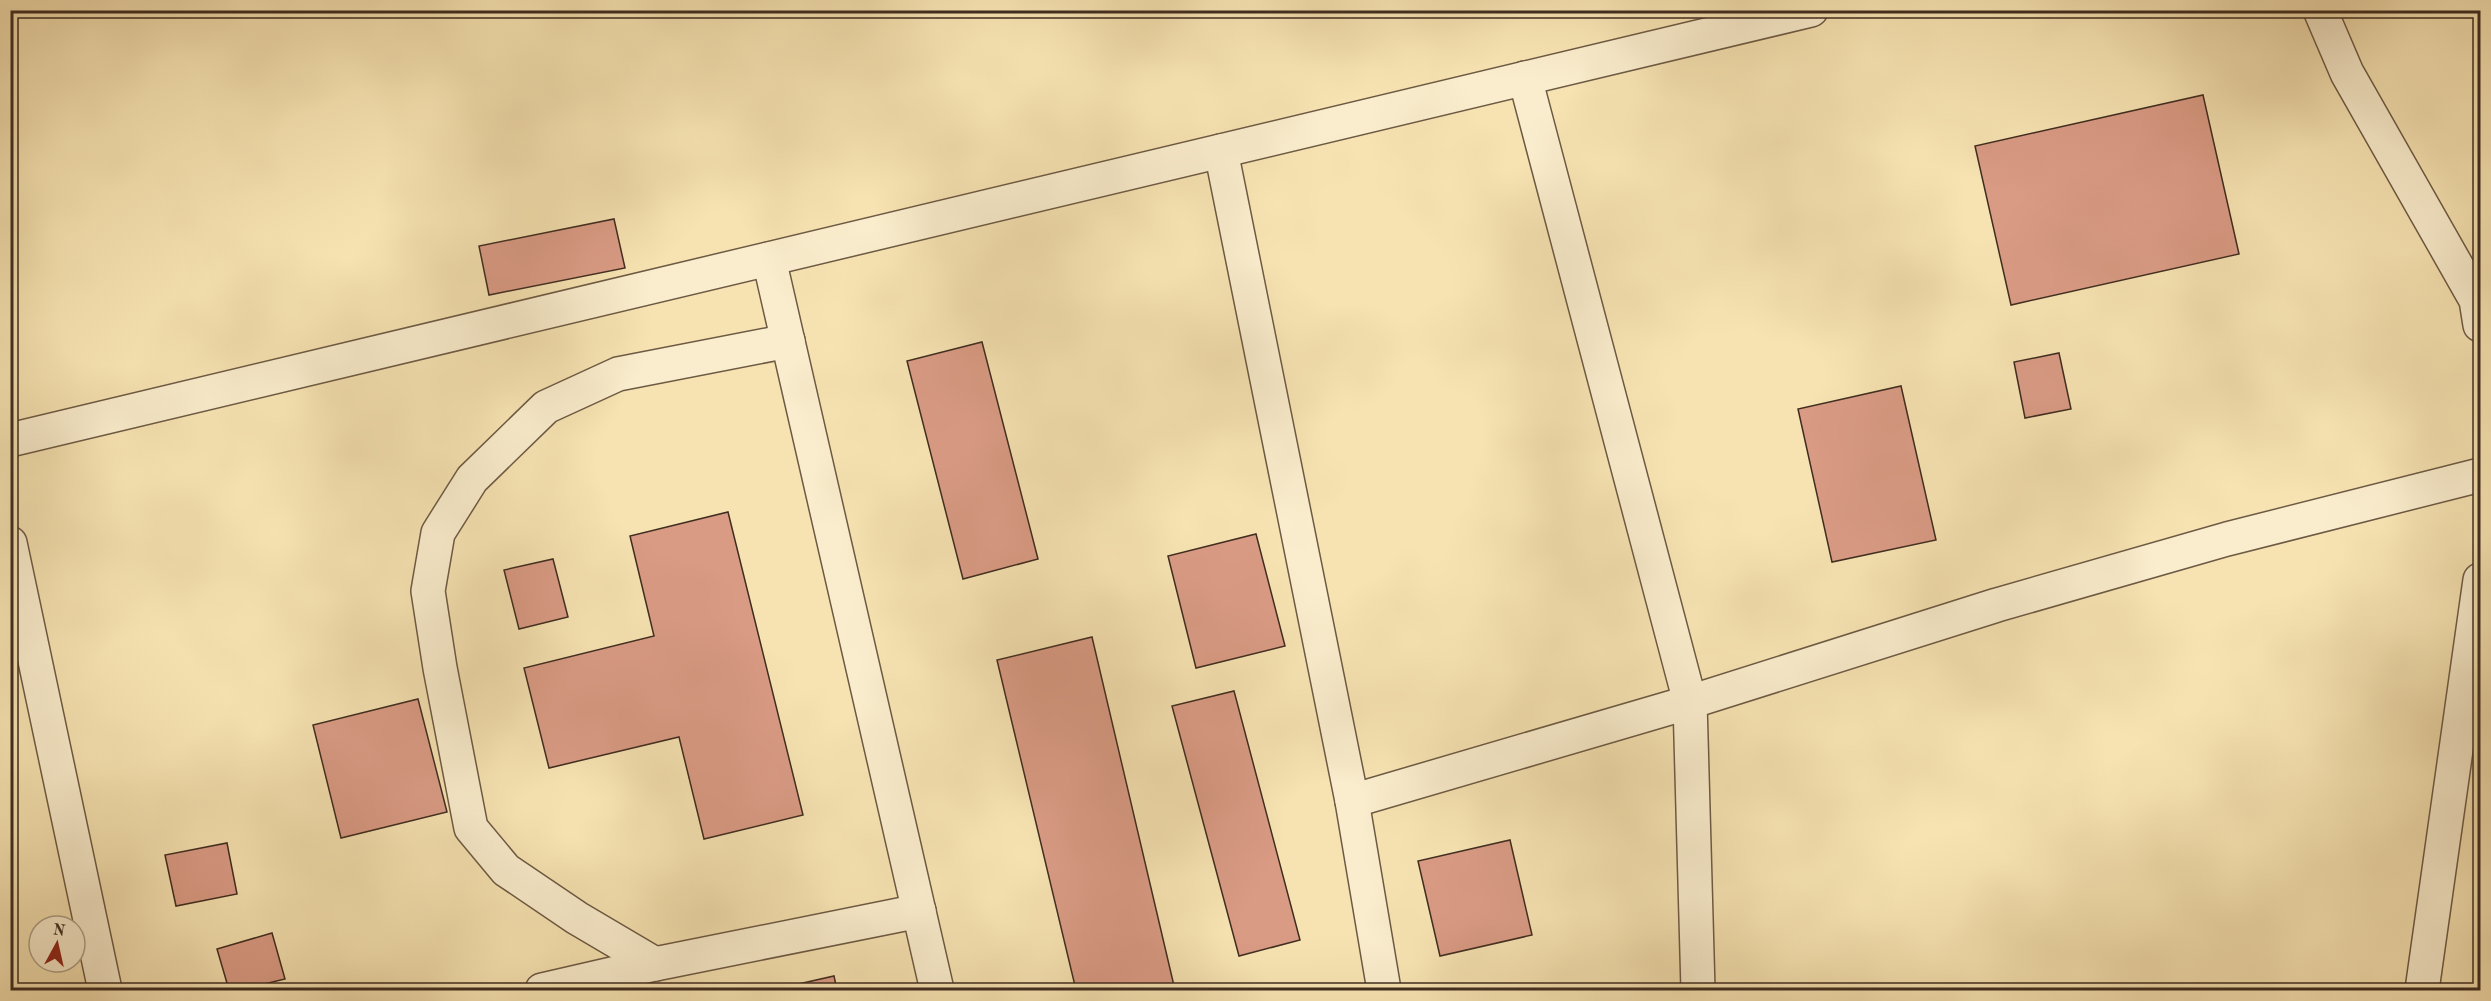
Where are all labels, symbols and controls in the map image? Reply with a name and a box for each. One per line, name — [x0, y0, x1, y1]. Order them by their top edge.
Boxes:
north arrow — [27, 914, 87, 974]
text: N — [52, 922, 67, 940]

